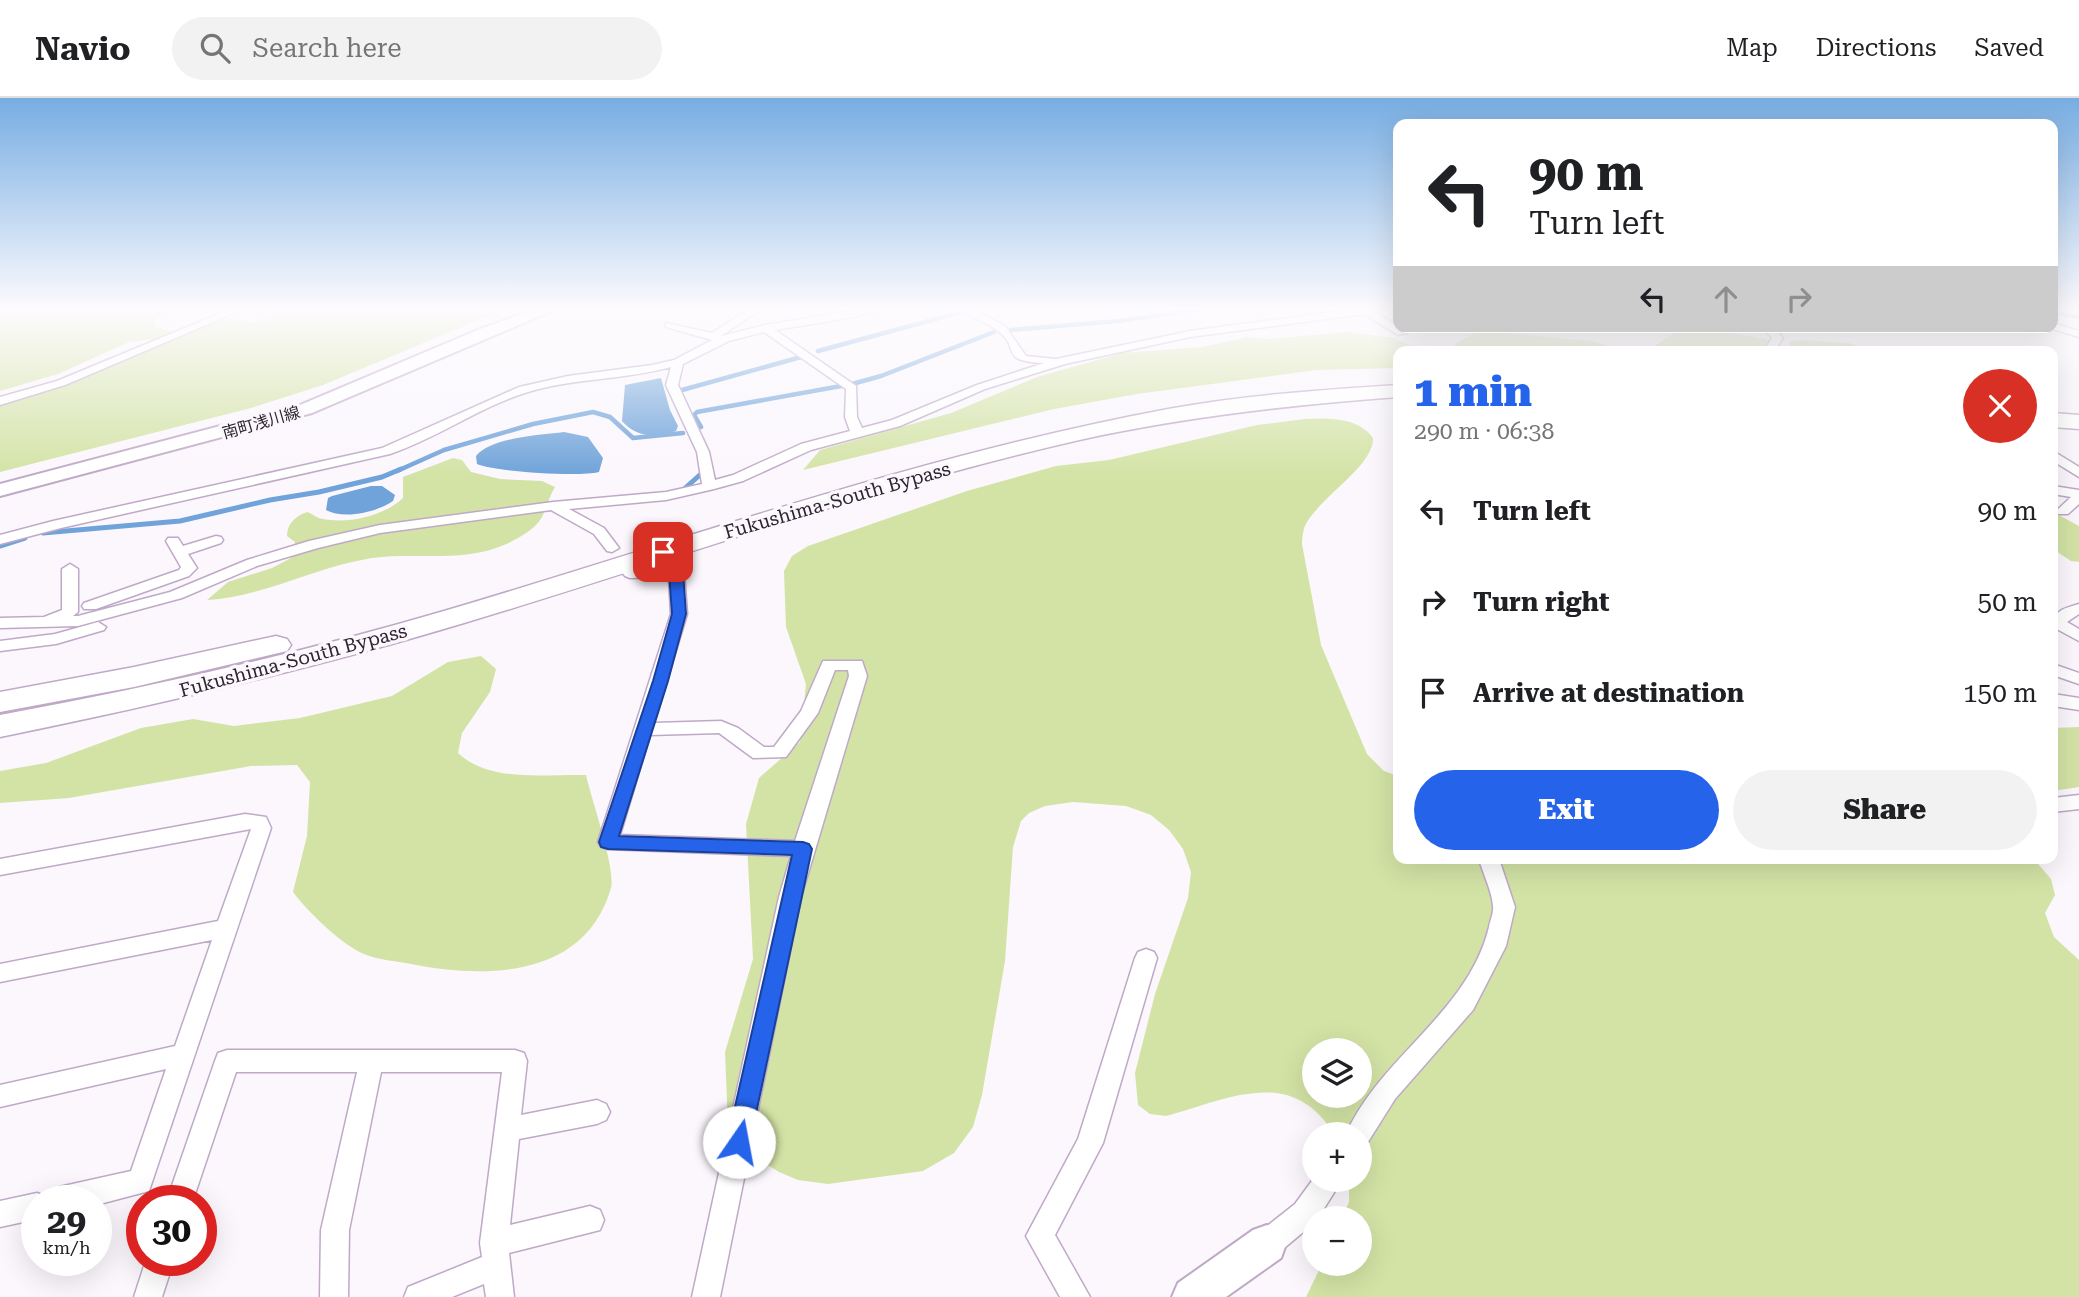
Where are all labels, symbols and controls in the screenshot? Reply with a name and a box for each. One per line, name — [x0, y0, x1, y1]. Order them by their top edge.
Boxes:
search box — [172, 17, 662, 80]
text: Navio — [35, 29, 130, 68]
icon: search — [196, 29, 234, 67]
text: Search here — [252, 33, 401, 63]
text: Map — [1726, 34, 1778, 62]
text: Directions — [1816, 34, 1936, 62]
text: Saved — [1974, 34, 2044, 62]
text: 90 m — [1529, 145, 1644, 202]
icon: left — [1414, 147, 1505, 238]
text: Turn left — [1529, 204, 1664, 242]
icon: left — [1634, 280, 1672, 318]
icon: ahead — [1707, 280, 1745, 318]
icon: right — [1780, 280, 1818, 318]
text: 1 min — [1414, 367, 1532, 416]
button: close — [1963, 369, 2037, 443]
street label: 南町浅川線 — [220, 402, 302, 443]
text: 290 m · 06:38 — [1414, 418, 1554, 445]
street label: Fukushima-South Bypass — [721, 457, 953, 544]
icon: left — [1414, 492, 1452, 530]
text: Turn left — [1473, 496, 1591, 526]
text: 90 m — [1978, 496, 2037, 526]
pin — [633, 522, 693, 582]
icon: arrive — [644, 533, 682, 571]
icon: right — [1414, 583, 1452, 621]
text: Turn right — [1473, 587, 1609, 617]
text: 50 m — [1978, 587, 2037, 617]
street label: Fukushima-South Bypass — [177, 619, 409, 702]
icon: arrive — [1414, 674, 1452, 712]
text: Arrive at destination — [1473, 678, 1744, 708]
text: 150 m — [1963, 678, 2037, 708]
button: Exit — [1414, 770, 1719, 850]
button: Share — [1733, 770, 2037, 850]
map controls — [1302, 1038, 1372, 1276]
button: layers — [1302, 1038, 1372, 1108]
position arrow — [702, 1105, 776, 1179]
button: + — [1302, 1122, 1372, 1192]
speed limit sign: 30 — [126, 1185, 217, 1276]
text: 29 — [47, 1201, 86, 1242]
button: − — [1302, 1206, 1372, 1276]
text: km/h — [42, 1237, 91, 1258]

